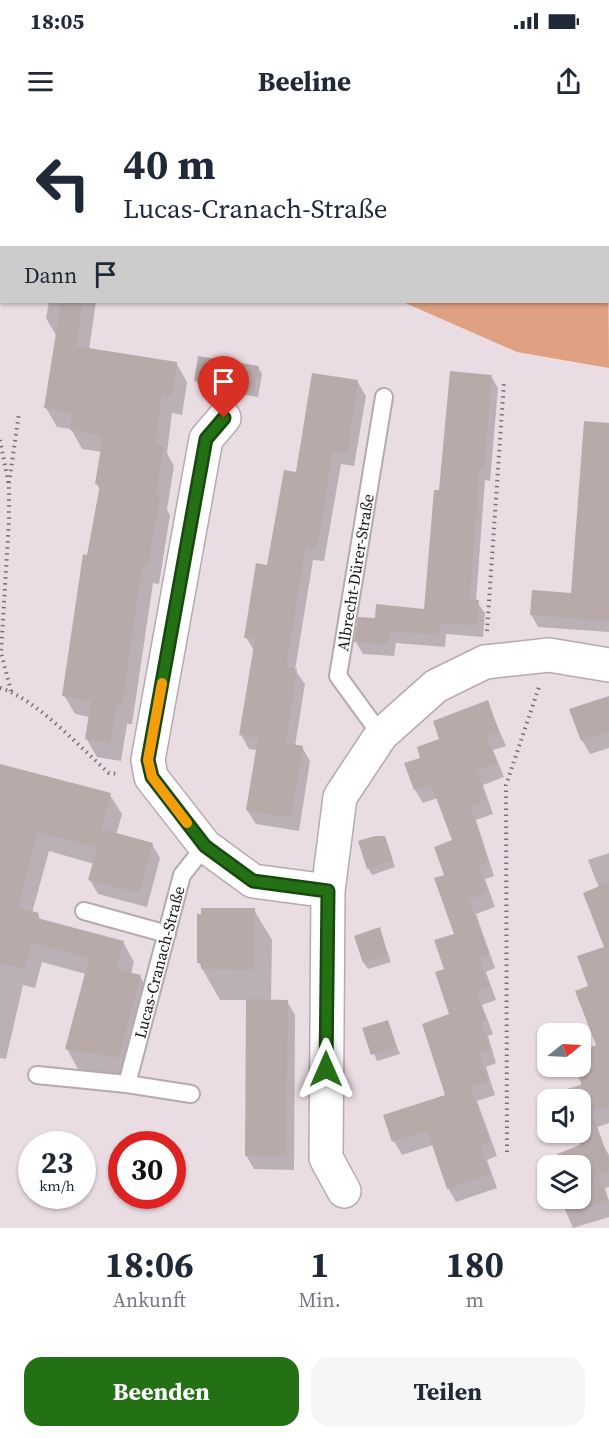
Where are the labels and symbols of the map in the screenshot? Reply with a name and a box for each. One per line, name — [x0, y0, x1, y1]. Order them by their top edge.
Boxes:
pin — [198, 356, 249, 418]
street label: Albrecht-Dürer-Straße — [331, 492, 379, 653]
street label: Lucas-Cranach-Straße — [128, 883, 190, 1041]
north arrow — [537, 1023, 591, 1077]
position arrow — [294, 1037, 358, 1101]
speed limit sign: 30 — [108, 1131, 186, 1209]

